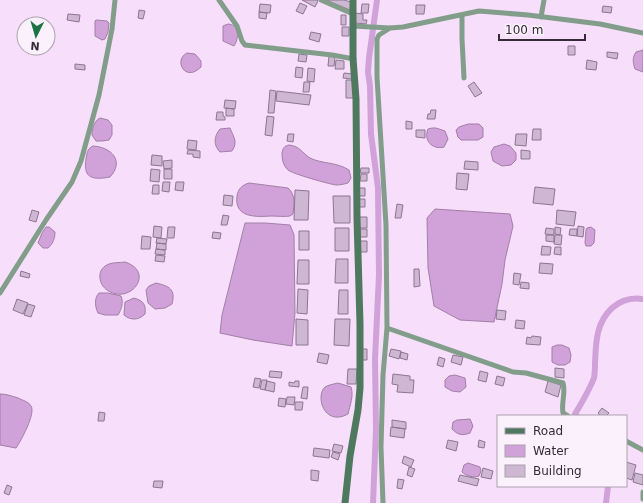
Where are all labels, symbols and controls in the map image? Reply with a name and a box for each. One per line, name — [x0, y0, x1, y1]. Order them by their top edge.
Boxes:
north arrow — [16, 16, 56, 56]
scale bar — [499, 16, 585, 42]
text: 100 m — [505, 23, 543, 37]
text: N — [30, 39, 40, 52]
legend — [497, 415, 627, 487]
text: Road — [533, 424, 563, 438]
text: Water — [533, 444, 569, 458]
text: Building — [533, 464, 582, 478]

